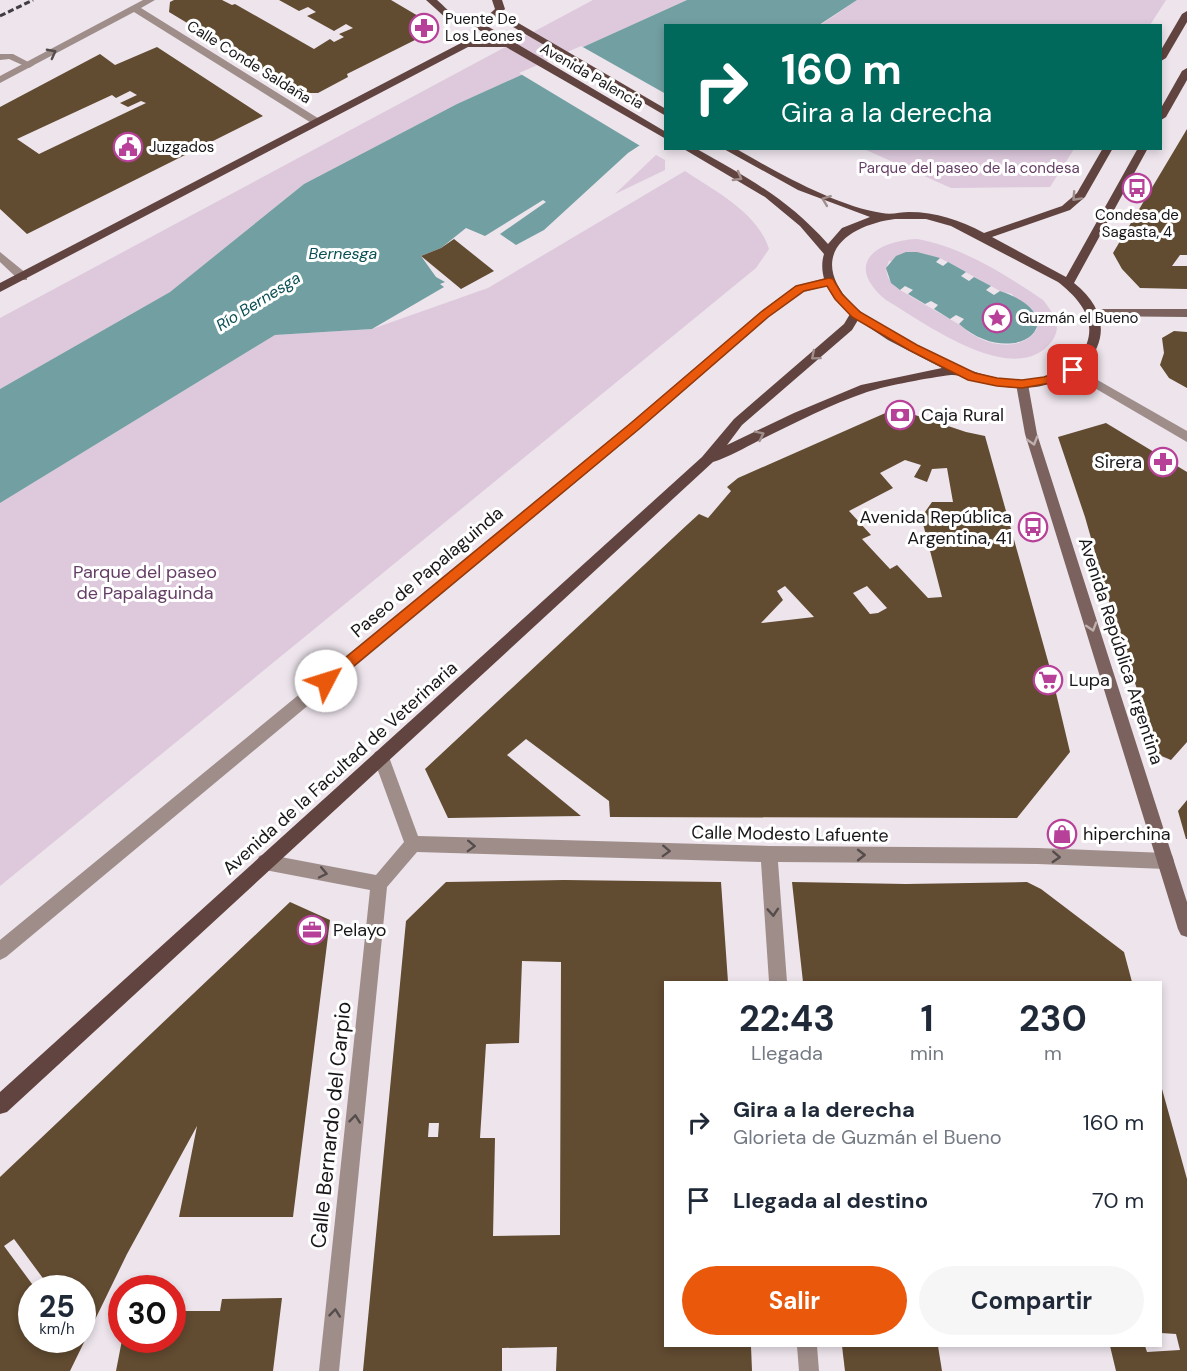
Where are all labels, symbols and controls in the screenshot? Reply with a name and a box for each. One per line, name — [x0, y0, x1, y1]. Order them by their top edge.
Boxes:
place label: Puente De Los Leones — [445, 9, 523, 46]
pharmacy icon: Puente De Los Leones — [408, 12, 440, 44]
street label: Calle Conde Saldaña — [183, 16, 315, 108]
street label: Avenida Palencia — [537, 38, 647, 114]
text: 160 m — [781, 42, 902, 97]
icon: right — [682, 48, 760, 126]
one-way arrow — [45, 49, 56, 60]
text: Gira a la derecha — [781, 95, 992, 130]
public building icon: Juzgados — [112, 131, 144, 163]
place label: Juzgados — [149, 137, 214, 157]
park label: Parque del paseo de la condesa — [858, 158, 1080, 178]
one-way arrow — [732, 170, 742, 182]
bus stop icon: Condesa de Sagasta, 4 — [1121, 172, 1153, 204]
one-way arrow — [1073, 190, 1084, 201]
one-way arrow — [821, 195, 832, 207]
place label: Condesa de Sagasta, 4 — [1095, 205, 1179, 242]
water label: Bernesga — [309, 243, 378, 264]
water label: Río Bernesga — [212, 267, 305, 336]
place icon: Guzmán el Bueno — [981, 302, 1013, 334]
place label: Guzmán el Bueno — [1018, 308, 1139, 328]
pin — [1047, 344, 1098, 395]
one-way arrow — [811, 349, 822, 360]
icon: arrive — [1056, 353, 1089, 386]
bank icon: Caja Rural — [884, 399, 916, 431]
place label: Caja Rural — [921, 403, 1004, 427]
one-way arrow — [754, 430, 765, 442]
one-way arrow — [1026, 435, 1038, 446]
pharmacy icon: Sirera — [1147, 446, 1179, 478]
place label: Sirera — [1094, 450, 1142, 474]
street label: Paseo de Papalaguinda — [346, 501, 508, 643]
place label: Avenida República Argentina, 41 — [860, 505, 1012, 550]
bus stop icon: Avenida República Argentina, 41 — [1017, 511, 1049, 543]
street label: Avenida República Argentina — [1073, 534, 1169, 768]
park label: Parque del paseo de Papalaguinda — [73, 560, 217, 605]
one-way arrow — [1085, 621, 1097, 632]
position arrow — [294, 649, 358, 713]
street label: Avenida de la Facultad de Veterinaria — [218, 656, 462, 880]
supermarket icon: Lupa — [1032, 664, 1064, 696]
place label: Lupa — [1069, 668, 1110, 692]
shop icon: hiperchina — [1046, 818, 1078, 850]
street label: Calle Modesto Lafuente — [691, 820, 889, 848]
place label: hiperchina — [1083, 822, 1171, 846]
one-way arrow — [467, 840, 476, 852]
one-way arrow — [662, 845, 671, 858]
one-way arrow — [857, 849, 866, 861]
one-way arrow — [1051, 850, 1060, 863]
one-way arrow — [317, 866, 327, 879]
one-way arrow — [766, 908, 779, 917]
office icon: Pelayo — [296, 914, 328, 946]
place label: Pelayo — [333, 918, 387, 942]
text: 22:43 — [739, 995, 835, 1042]
text: 1 — [920, 995, 934, 1042]
text: 230 — [1019, 995, 1087, 1042]
street label: Calle Bernardo del Carpio — [304, 1000, 358, 1250]
text: Llegada — [751, 1040, 823, 1066]
text: min — [910, 1040, 944, 1066]
text: m — [1044, 1040, 1062, 1066]
text: Gira a la derecha — [733, 1095, 915, 1124]
icon: right — [682, 1106, 715, 1139]
text: 160 m — [1083, 1108, 1144, 1137]
one-way arrow — [348, 1114, 361, 1123]
text: Glorieta de Guzmán el Bueno — [733, 1124, 1002, 1150]
icon: arrive — [682, 1184, 715, 1217]
text: Llegada al destino — [733, 1186, 928, 1215]
text: 70 m — [1092, 1186, 1144, 1215]
button: Salir — [682, 1266, 907, 1335]
button: Compartir — [919, 1266, 1144, 1335]
speed limit sign: 30 — [108, 1275, 186, 1353]
text: 25 — [39, 1287, 75, 1326]
one-way arrow — [328, 1308, 341, 1317]
text: km/h — [39, 1319, 75, 1339]

